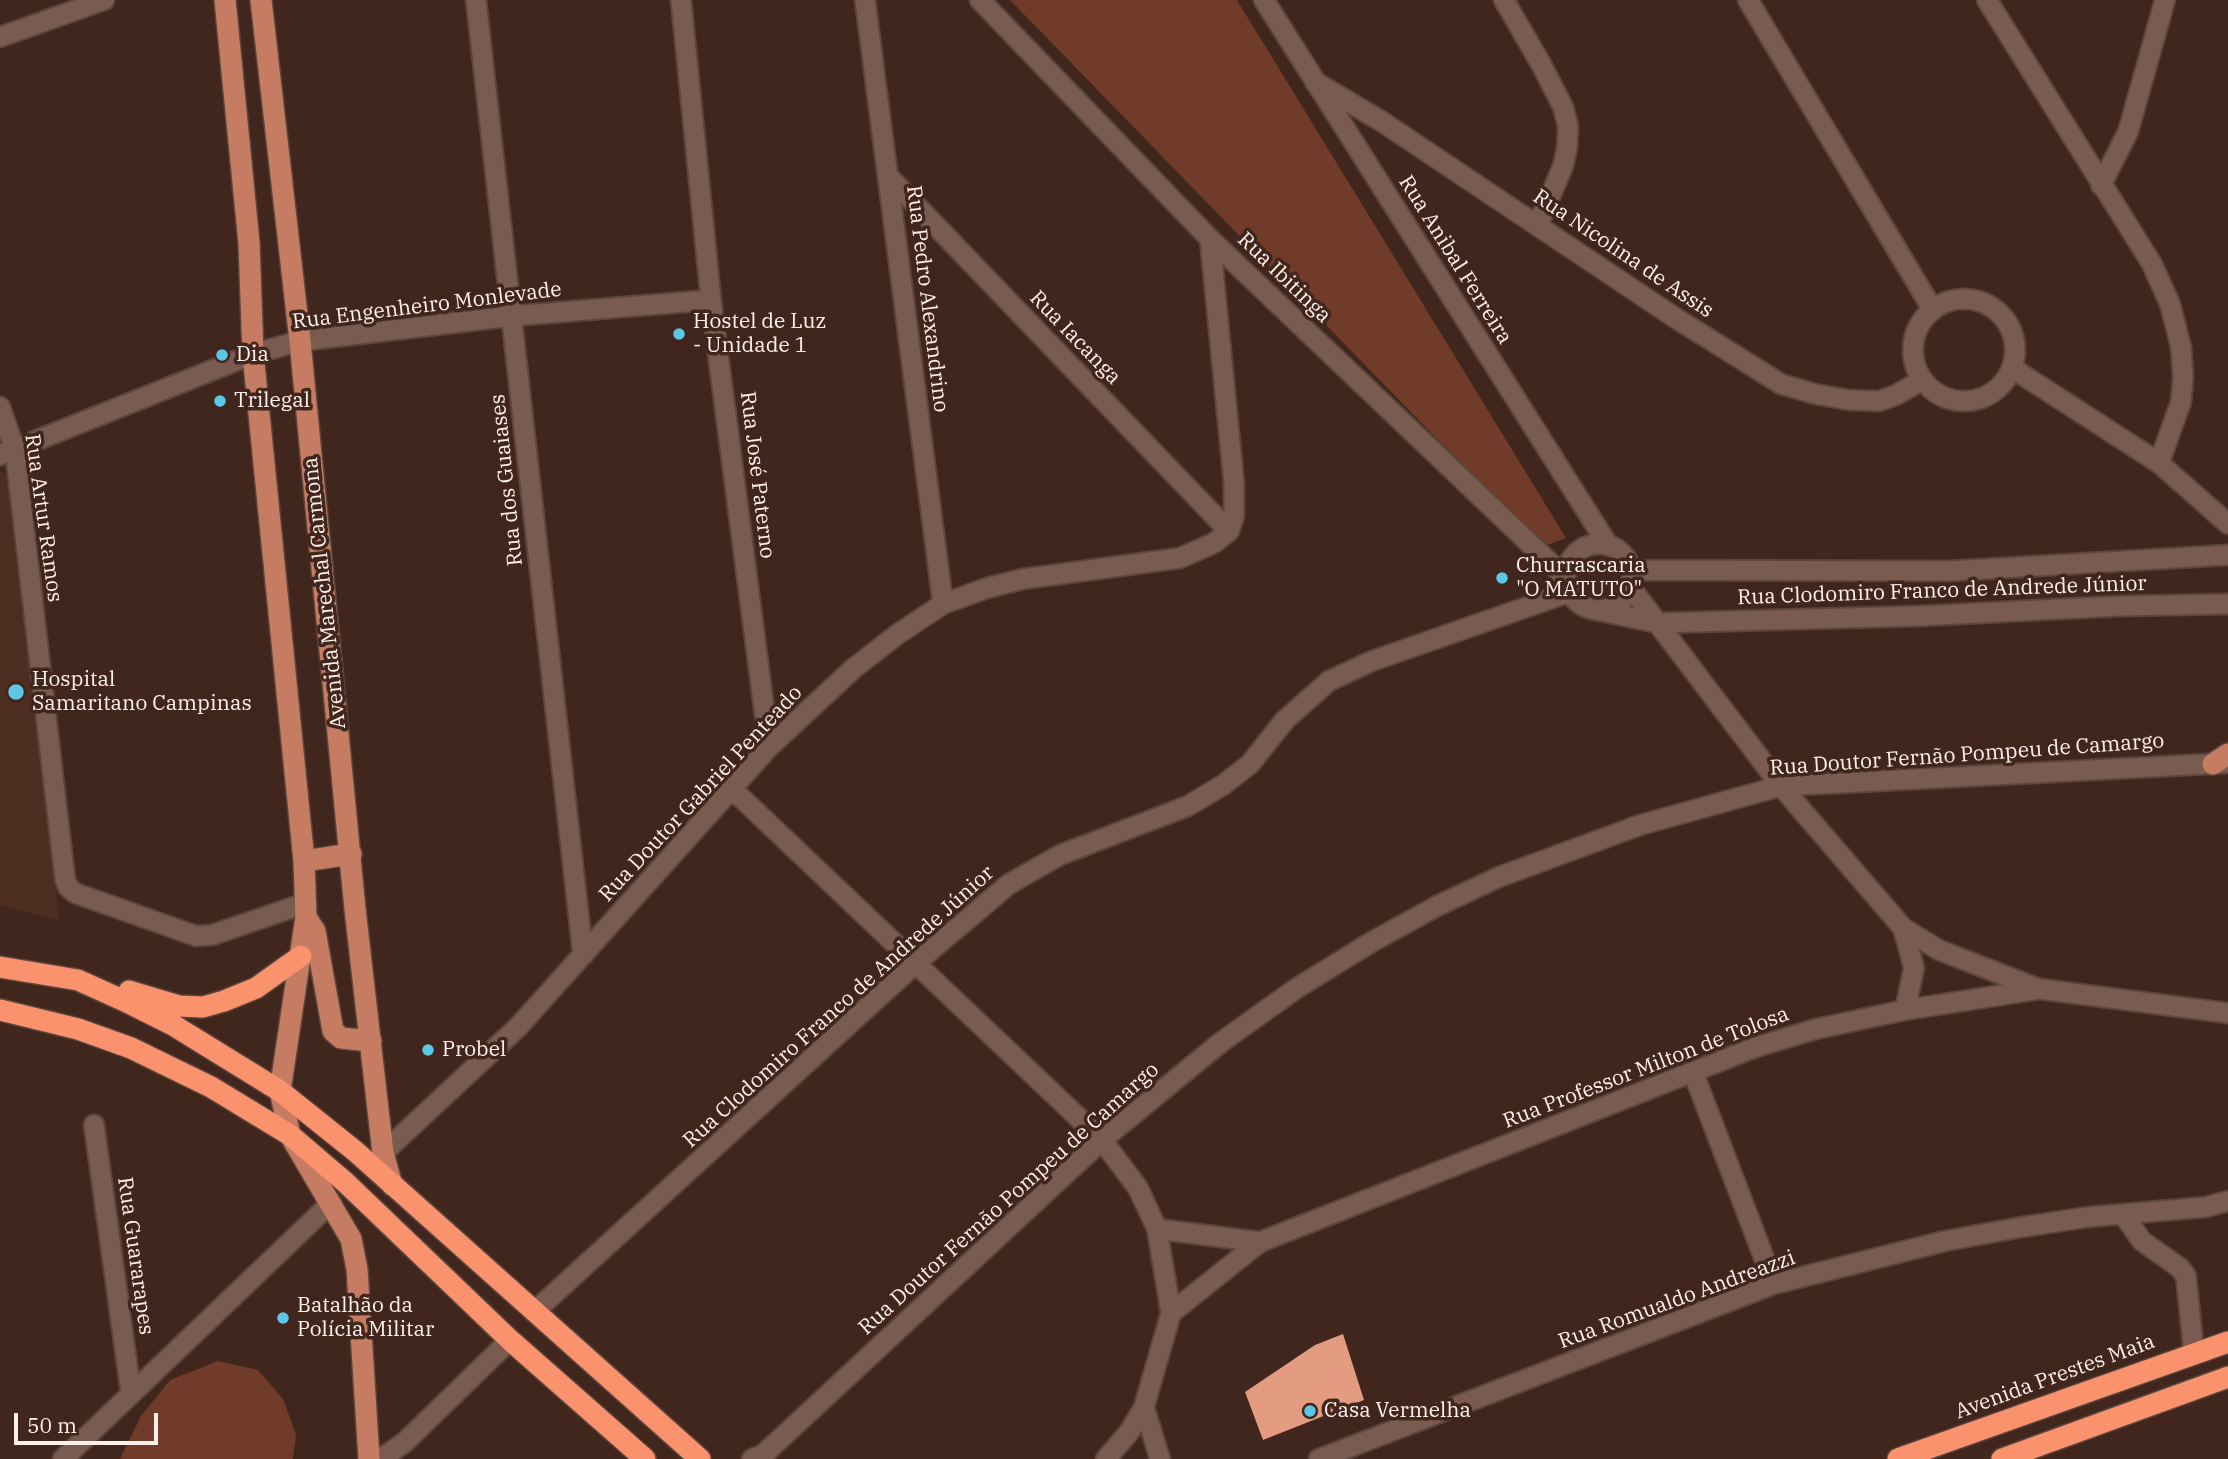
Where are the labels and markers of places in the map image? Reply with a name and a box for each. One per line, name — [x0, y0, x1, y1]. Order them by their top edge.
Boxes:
place label: Hostel de Luz - Unidade 1 — [693, 309, 826, 359]
marker: Hostel de Luz - Unidade 1 — [671, 326, 687, 342]
place label: Dia — [236, 342, 269, 368]
marker: Dia — [214, 347, 230, 363]
place label: Trilegal — [234, 388, 310, 414]
marker: Trilegal — [212, 393, 228, 409]
place label: Churrascaria "O MATUTO" — [1516, 553, 1646, 603]
marker: Churrascaria "O MATUTO" — [1494, 570, 1510, 586]
place label: Hospital Samaritano Campinas — [32, 667, 252, 717]
marker: Hospital Samaritano Campinas — [6, 682, 26, 702]
place label: Probel — [442, 1037, 506, 1063]
marker: Probel — [420, 1042, 436, 1058]
place label: Batalhão da Polícia Militar — [297, 1293, 434, 1343]
marker: Batalhão da Polícia Militar — [275, 1310, 291, 1326]
place label: Casa Vermelha — [1324, 1398, 1471, 1424]
marker: Casa Vermelha — [1302, 1403, 1318, 1419]

